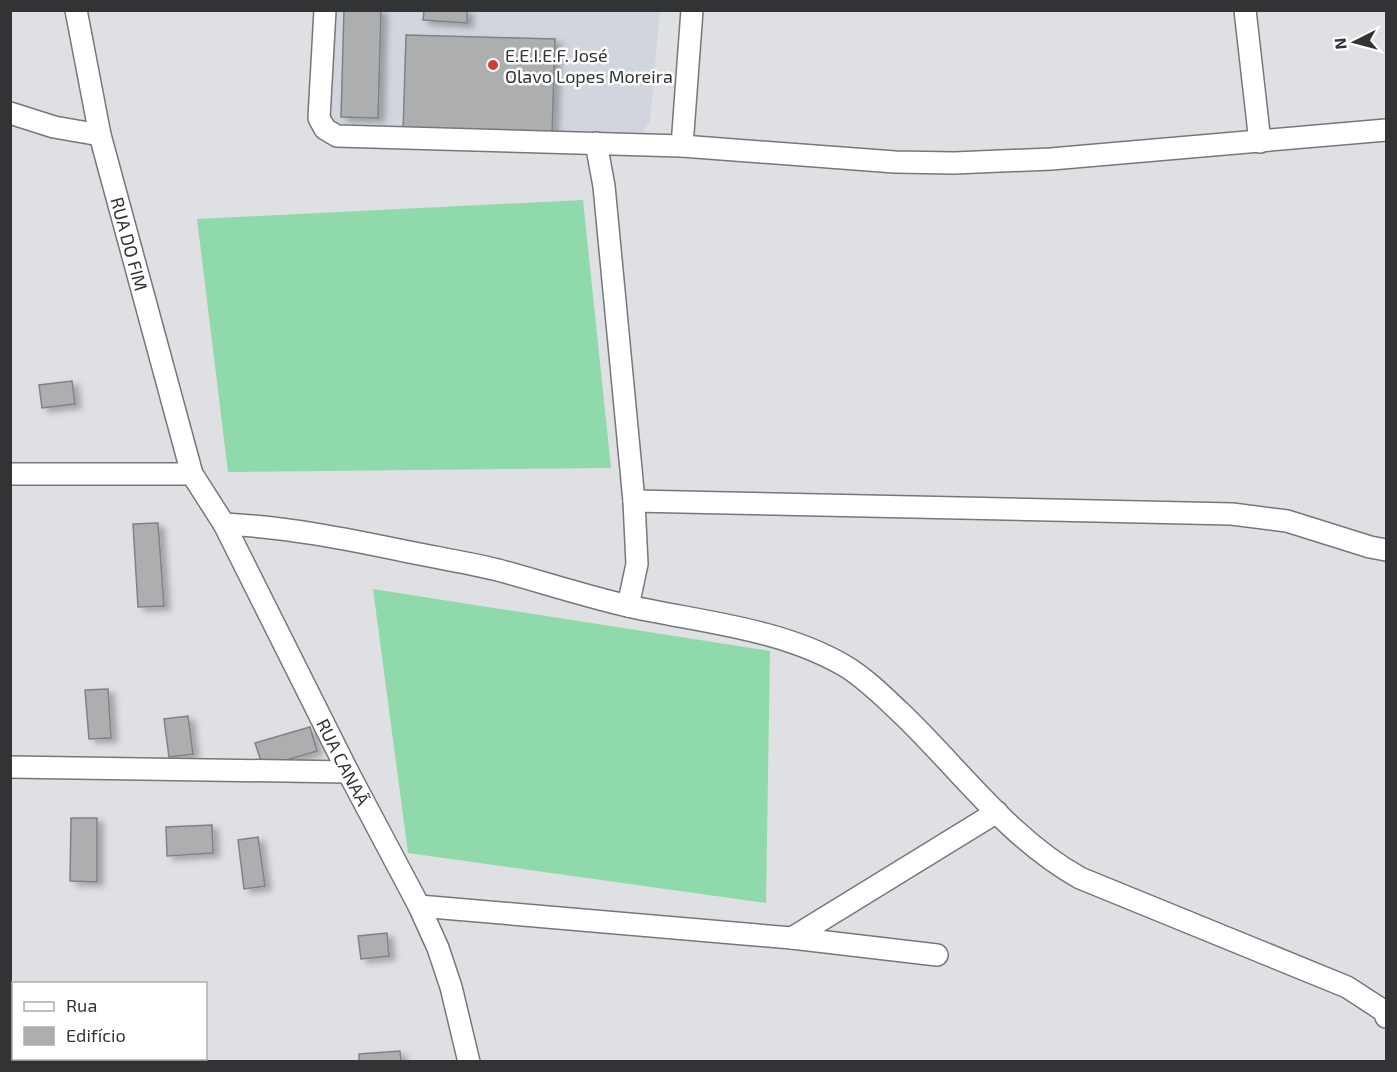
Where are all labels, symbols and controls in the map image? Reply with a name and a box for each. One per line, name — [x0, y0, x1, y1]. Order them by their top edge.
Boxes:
north arrow — [1325, 12, 1385, 72]
text: N — [1330, 37, 1350, 50]
place label: E.E.I.E.F. José Olavo Lopes Moreira — [505, 44, 673, 87]
marker: E.E.I.E.F. José Olavo Lopes Moreira — [486, 58, 500, 72]
street label: RUA DO FIM — [106, 195, 153, 293]
street label: RUA CANAÃ — [312, 715, 375, 810]
legend — [12, 982, 207, 1060]
text: Rua — [66, 994, 97, 1016]
text: Edifício — [66, 1024, 126, 1046]

